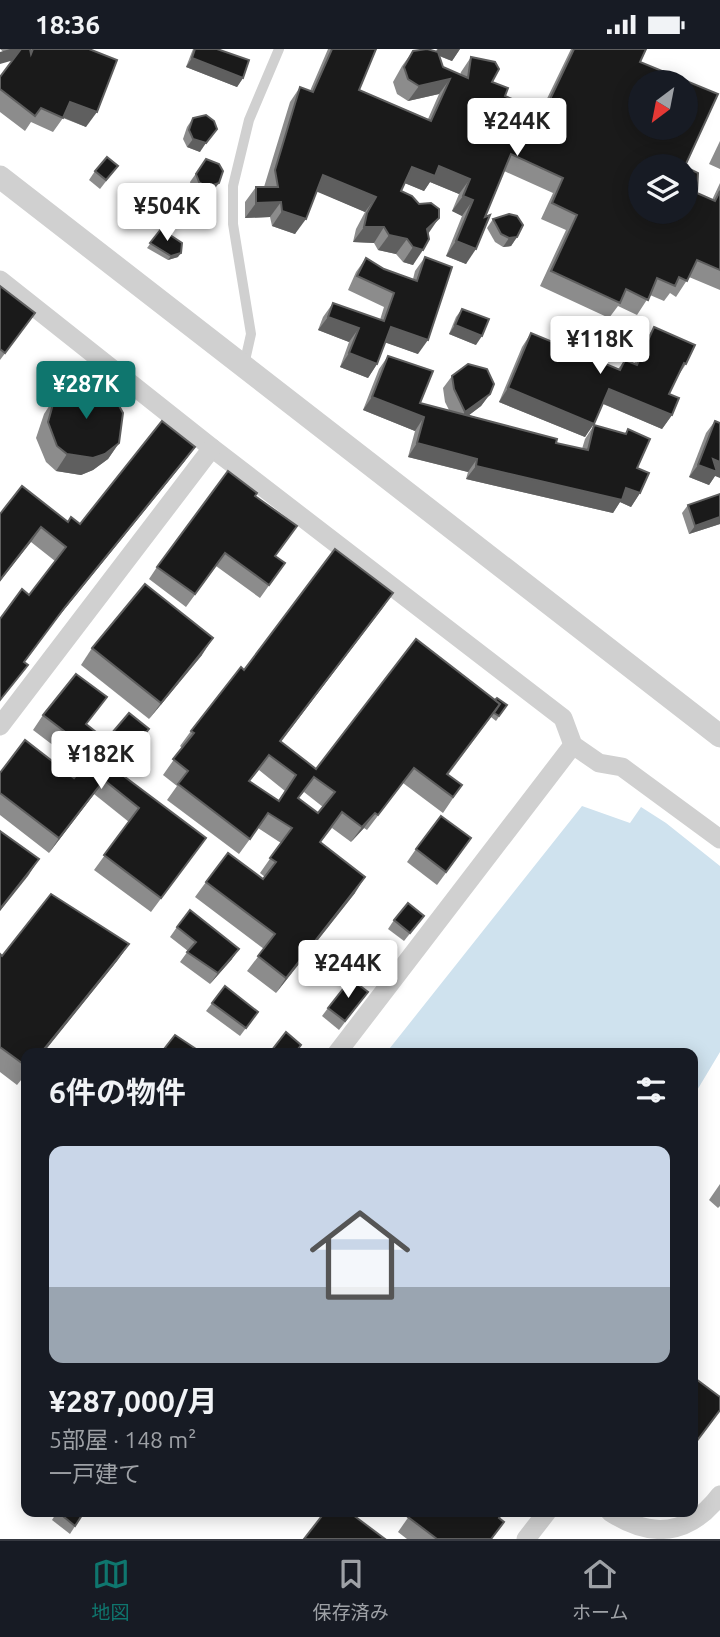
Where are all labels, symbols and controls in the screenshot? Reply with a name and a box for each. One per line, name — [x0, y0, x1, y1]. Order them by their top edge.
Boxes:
text: 18:36 — [35, 10, 100, 39]
north arrow — [628, 70, 698, 140]
map controls — [628, 70, 698, 224]
pin: ¥244K — [468, 99, 566, 158]
text: ¥244K — [483, 108, 551, 133]
button: layers — [628, 154, 698, 224]
pin: ¥504K — [118, 183, 216, 243]
text: ¥504K — [133, 193, 201, 218]
pin: ¥118K — [551, 317, 649, 376]
text: ¥118K — [566, 326, 634, 351]
pin: ¥287K — [37, 361, 135, 421]
text: ¥287K — [52, 371, 120, 396]
pin: ¥182K — [52, 731, 150, 791]
text: ¥182K — [67, 741, 135, 766]
pin: ¥244K — [299, 941, 397, 1000]
text: ¥244K — [314, 950, 382, 975]
icon: filters — [632, 1071, 670, 1109]
text: 6件の物件 — [49, 1075, 186, 1109]
icon: home — [297, 1192, 423, 1318]
text: ¥287,000/月 — [49, 1384, 217, 1418]
text: 5部屋 · 148 m² — [49, 1427, 196, 1452]
text: 一戸建て — [49, 1461, 141, 1486]
tab: 地図 — [92, 1555, 130, 1624]
tab: 保存済み — [313, 1555, 389, 1624]
tab: ホーム — [572, 1555, 628, 1624]

